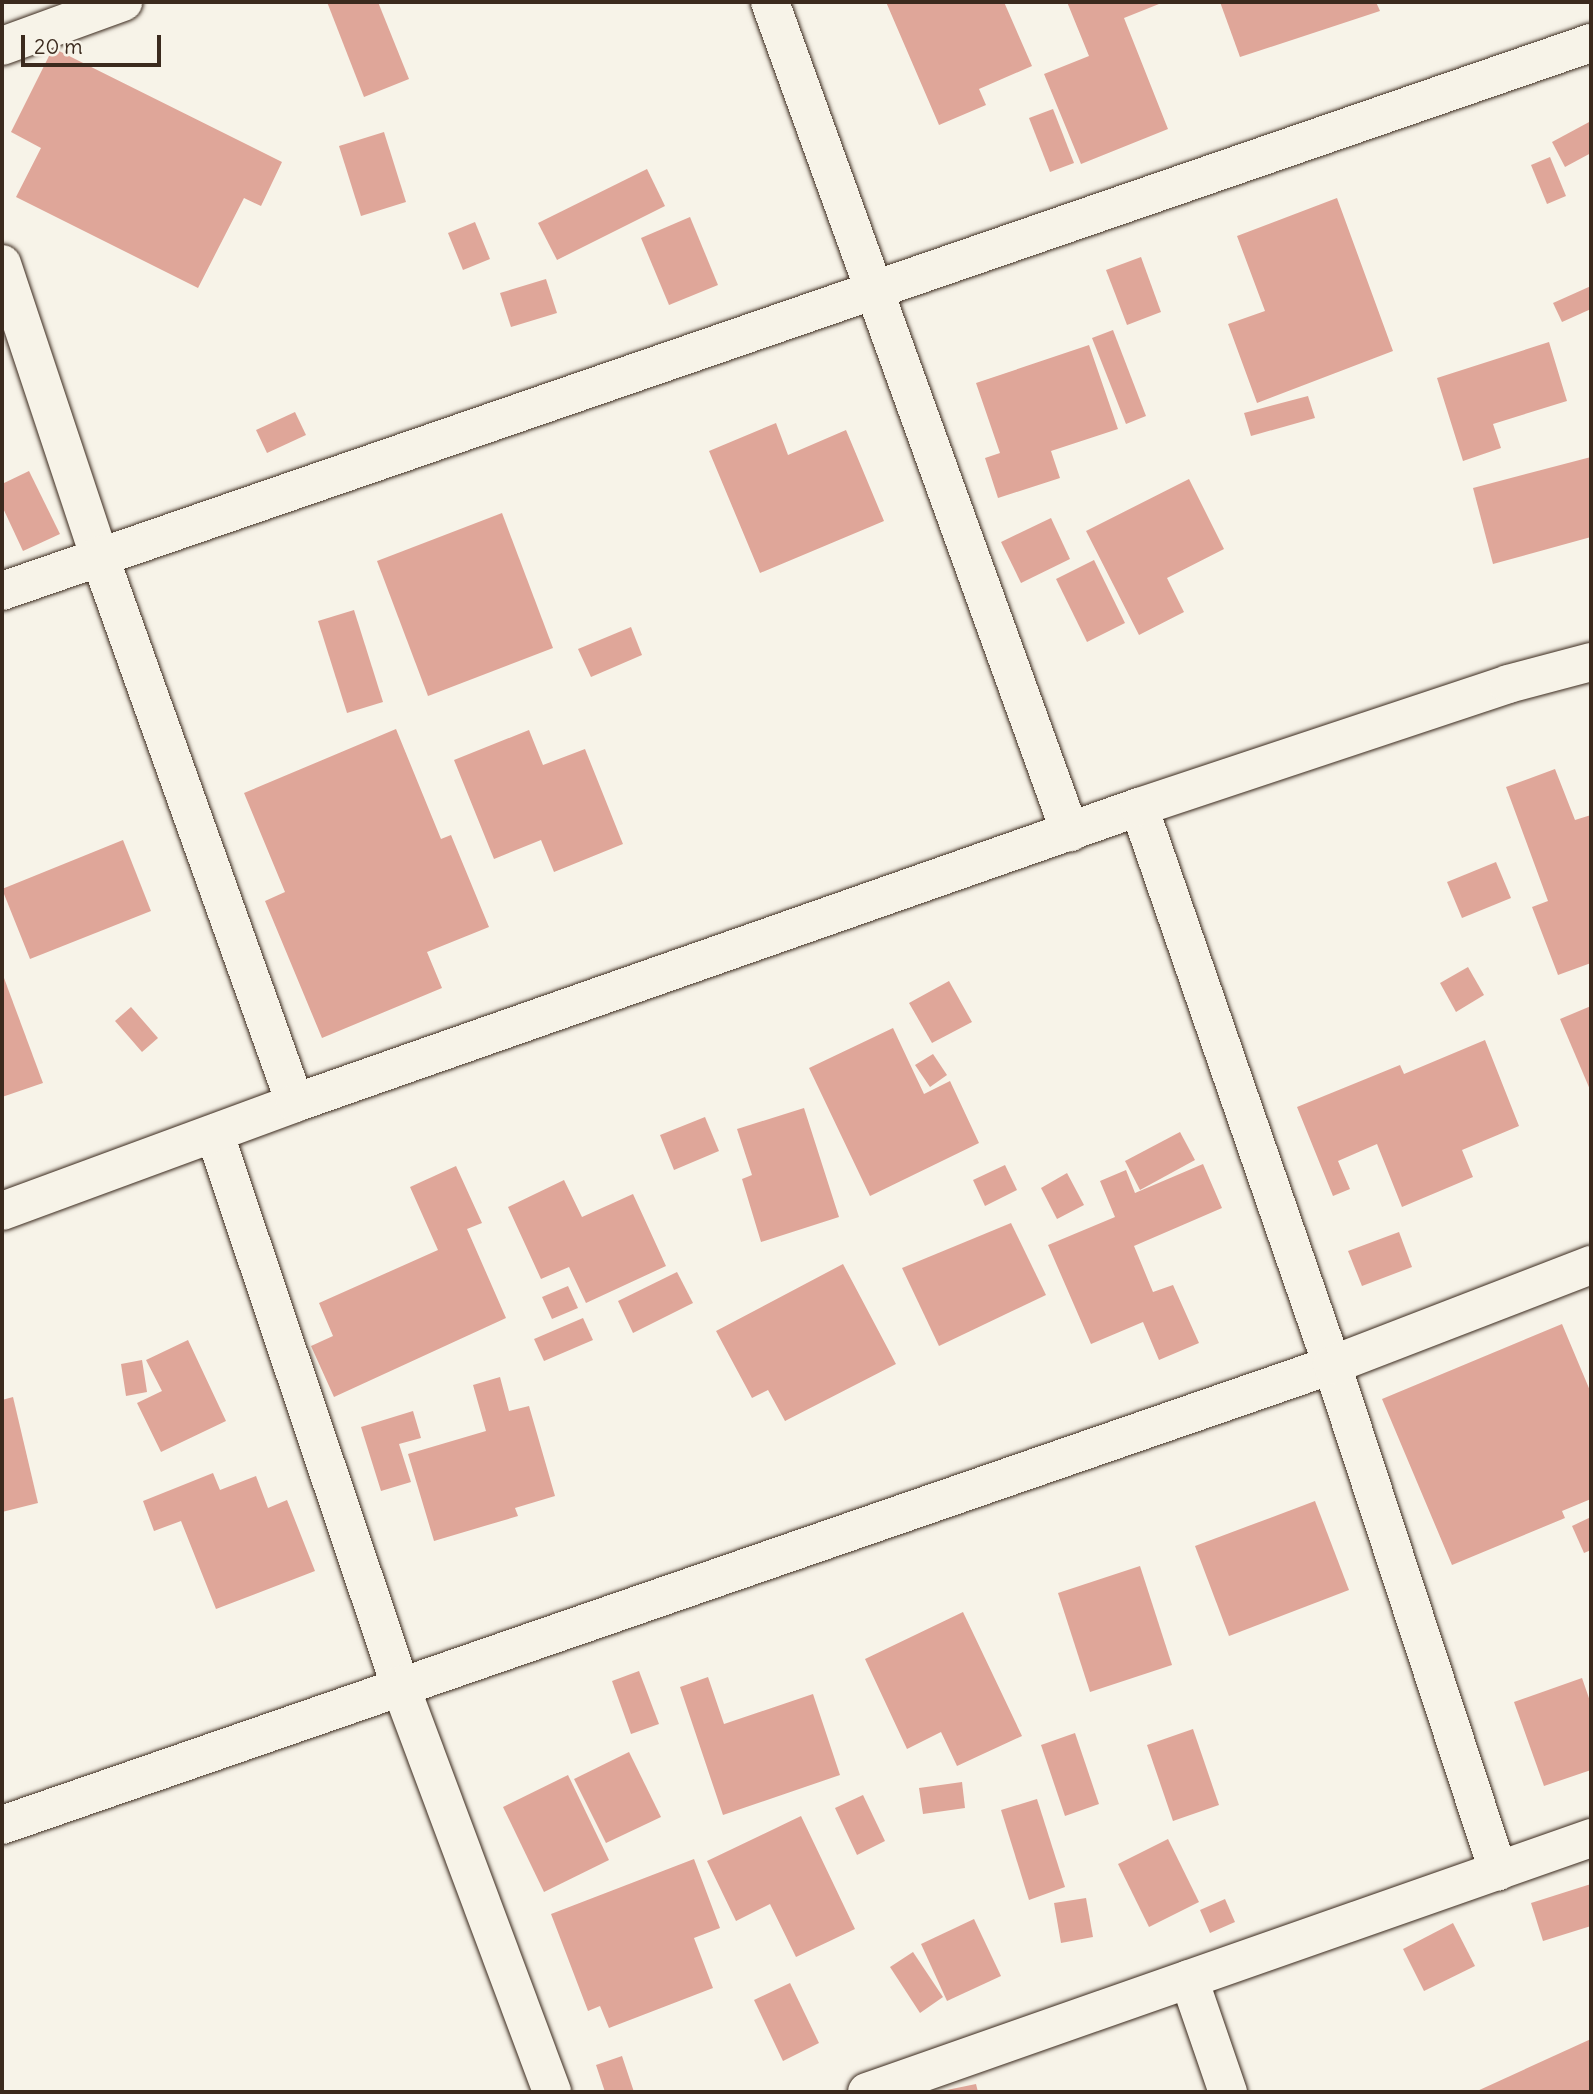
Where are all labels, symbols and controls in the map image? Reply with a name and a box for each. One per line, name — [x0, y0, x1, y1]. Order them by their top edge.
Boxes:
scale bar — [24, 21, 164, 65]
text: 20 m — [34, 33, 83, 60]

